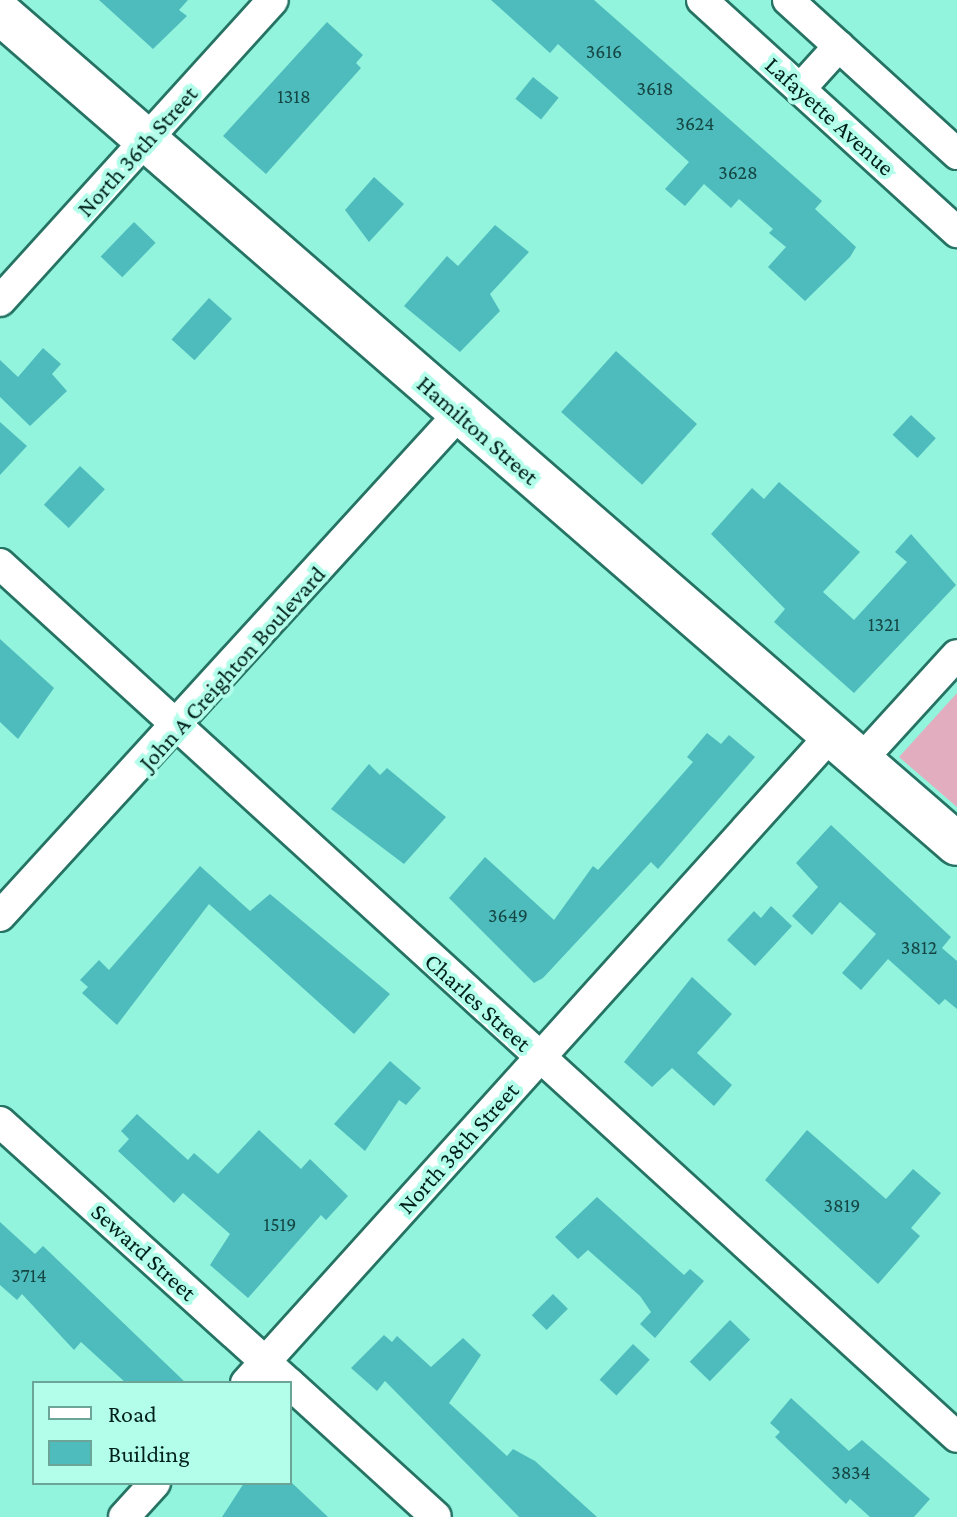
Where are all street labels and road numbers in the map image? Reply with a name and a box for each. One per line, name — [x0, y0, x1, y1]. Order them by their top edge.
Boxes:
street label: Lafayette Avenue — [759, 50, 901, 182]
street label: North 36th Street — [71, 80, 203, 222]
street label: Hamilton Street — [411, 369, 545, 491]
street label: John A Creighton Boulevard — [133, 560, 331, 776]
street label: Charles Street — [419, 947, 537, 1057]
street label: North 38th Street — [391, 1076, 525, 1220]
street label: Seward Street — [85, 1197, 203, 1307]

